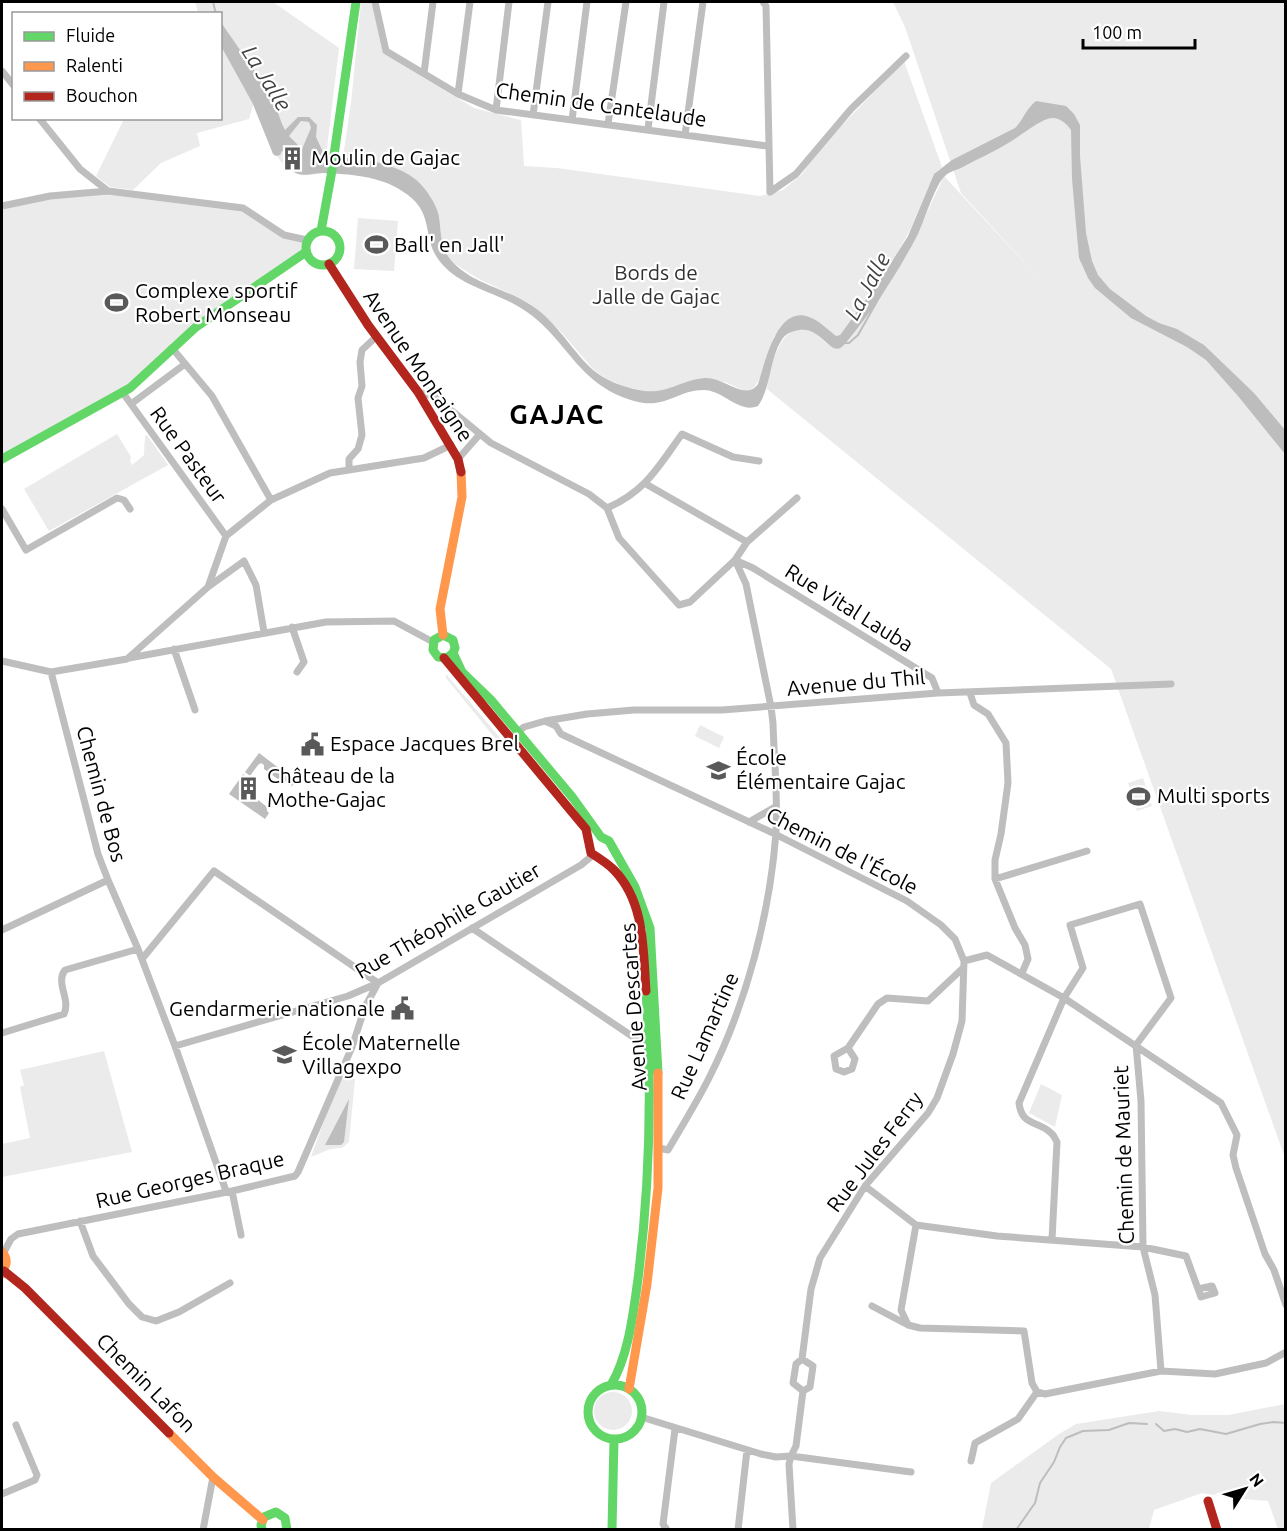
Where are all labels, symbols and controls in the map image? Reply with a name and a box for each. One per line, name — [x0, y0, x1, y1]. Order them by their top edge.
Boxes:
legend — [12, 12, 222, 120]
scale bar — [1083, 12, 1196, 50]
text: 100 m — [1092, 22, 1142, 42]
text: Fluide — [66, 25, 115, 45]
water label: La Jalle — [238, 40, 297, 115]
text: Ralenti — [66, 55, 123, 75]
street label: Chemin de Cantelaude — [494, 77, 708, 131]
text: Bouchon — [66, 85, 138, 105]
building icon: Moulin de Gajac — [280, 145, 306, 171]
place label: Moulin de Gajac — [311, 145, 460, 169]
sports icon: Ball' en Jall' — [363, 232, 389, 258]
place label: Ball' en Jall' — [394, 232, 505, 256]
water label: La Jalle — [839, 248, 895, 324]
park label: Bords de Jalle de Gajac — [592, 260, 720, 308]
place label: Complexe sportif Robert Monseau — [135, 278, 298, 326]
street label: Avenue Montaigne — [359, 285, 479, 446]
sports icon: Complexe sportif Robert Monseau — [104, 290, 130, 316]
district label: GAJAC — [509, 399, 605, 429]
street label: Rue Pasteur — [146, 401, 232, 507]
street label: Rue Vital Lauba — [781, 558, 918, 656]
street label: Avenue du Thil — [786, 664, 926, 700]
street label: Chemin de Bos — [72, 723, 132, 864]
public building icon: Espace Jacques Brel — [299, 731, 325, 757]
place label: Espace Jacques Brel — [330, 731, 519, 755]
place label: École Élémentaire Gajac — [736, 745, 906, 793]
school or university icon: École Élémentaire Gajac — [705, 757, 731, 783]
place label: Château de la Mothe-Gajac — [267, 763, 395, 811]
building icon: Château de la Mothe-Gajac — [236, 775, 262, 801]
sports icon: Multi sports — [1126, 783, 1152, 809]
place label: Multi sports — [1157, 783, 1270, 807]
street label: Chemin de l'École — [763, 802, 922, 899]
street label: Rue Théophile Gautier — [351, 857, 544, 983]
street label: Avenue Descartes — [615, 922, 651, 1092]
street label: Rue Lamartine — [665, 968, 743, 1103]
place label: Gendarmerie nationale — [169, 996, 385, 1020]
public building icon: Gendarmerie nationale — [390, 996, 416, 1022]
place label: École Maternelle Villagexpo — [302, 1030, 461, 1078]
school or university icon: École Maternelle Villagexpo — [271, 1042, 297, 1068]
street label: Chemin de Mauriet — [1108, 1065, 1138, 1245]
street label: Rue Jules Ferry — [821, 1087, 927, 1216]
street label: Rue Georges Braque — [93, 1146, 286, 1212]
street label: Chemin Lafon — [92, 1328, 201, 1437]
north arrow — [1215, 1459, 1275, 1519]
text: N — [1246, 1470, 1268, 1490]

